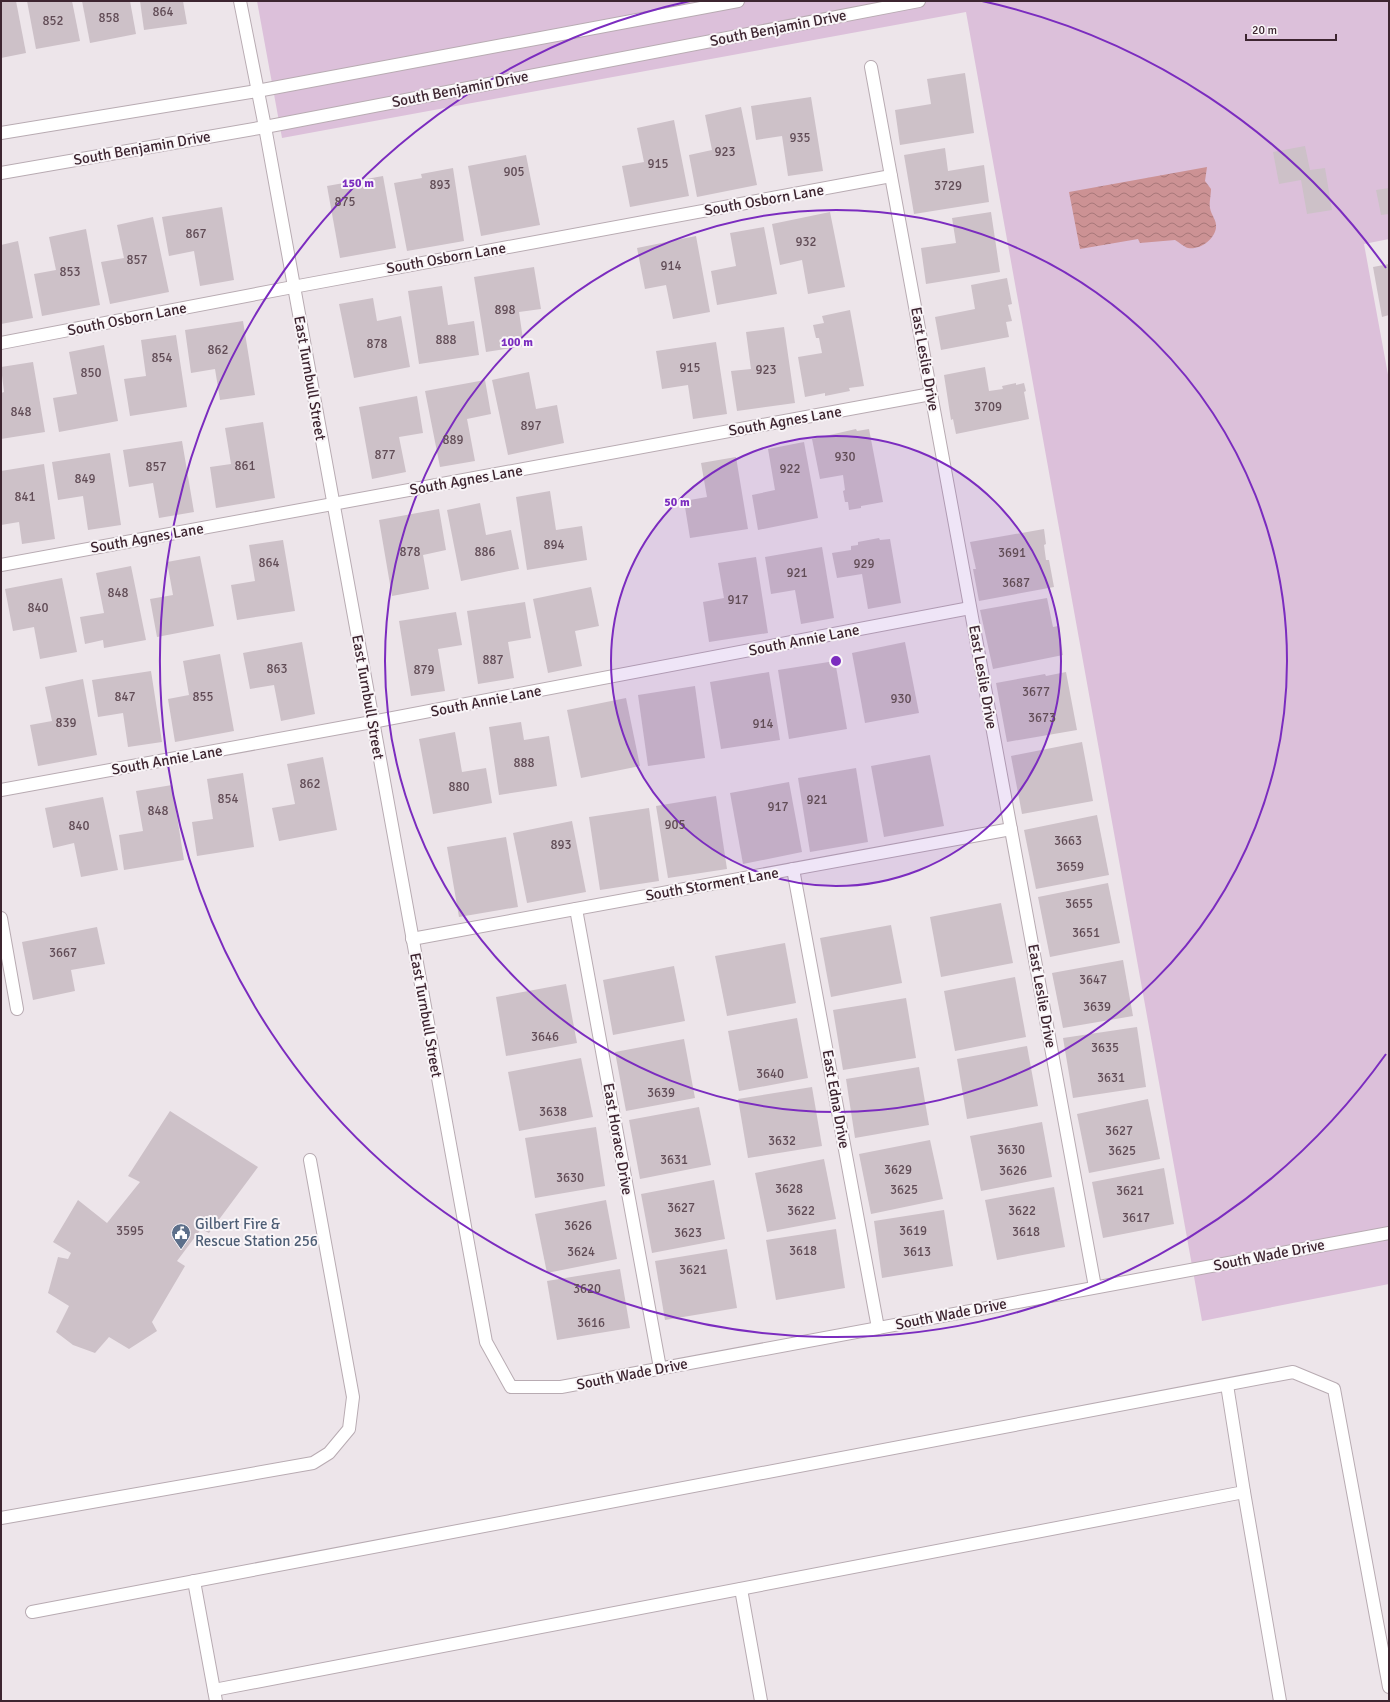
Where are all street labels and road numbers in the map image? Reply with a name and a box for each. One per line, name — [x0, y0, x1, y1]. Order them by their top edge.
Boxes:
street label: South Benjamin Drive — [708, 6, 848, 50]
street label: South Benjamin Drive — [390, 67, 530, 111]
street label: South Benjamin Drive — [72, 127, 212, 169]
street label: South Osborn Lane — [703, 181, 825, 219]
street label: South Osborn Lane — [385, 239, 507, 277]
street label: South Osborn Lane — [66, 299, 188, 339]
street label: East Leslie Drive — [907, 306, 943, 412]
street label: East Turnbull Street — [290, 314, 330, 442]
street label: South Agnes Lane — [727, 402, 843, 440]
street label: South Agnes Lane — [408, 461, 524, 499]
street label: South Agnes Lane — [89, 519, 205, 557]
street label: South Annie Lane — [747, 620, 861, 660]
street label: East Leslie Drive — [965, 624, 1001, 730]
street label: East Turnbull Street — [348, 633, 388, 761]
street label: South Annie Lane — [429, 681, 543, 721]
street label: South Annie Lane — [110, 741, 224, 779]
street label: South Storment Lane — [644, 863, 780, 905]
street label: East Leslie Drive — [1024, 943, 1060, 1049]
street label: East Turnbull Street — [406, 951, 446, 1079]
street label: East Edna Drive — [818, 1048, 854, 1150]
street label: East Horace Drive — [599, 1082, 637, 1196]
street label: South Wade Drive — [1212, 1235, 1326, 1275]
street label: South Wade Drive — [894, 1294, 1008, 1334]
street label: South Wade Drive — [575, 1354, 689, 1394]

